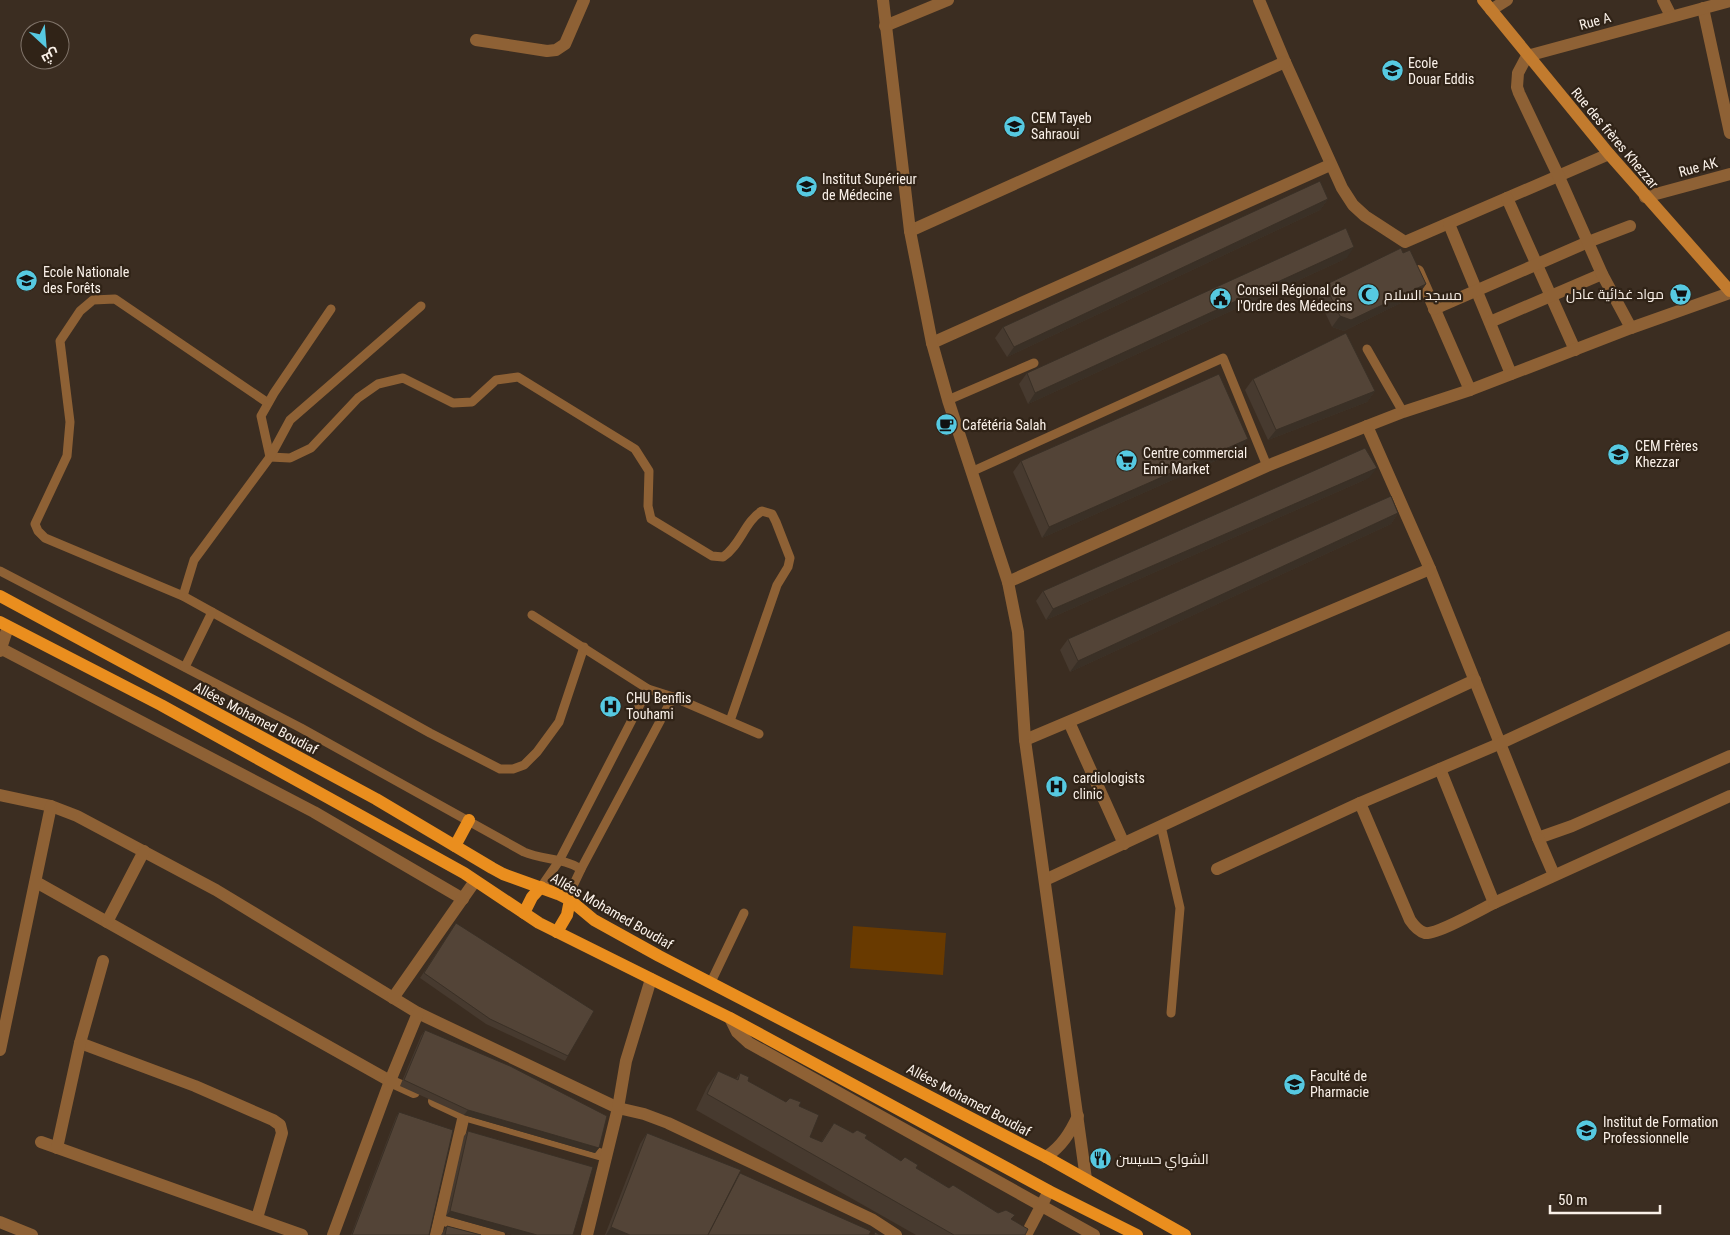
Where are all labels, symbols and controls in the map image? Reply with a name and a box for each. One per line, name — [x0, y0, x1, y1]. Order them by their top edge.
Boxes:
street label: Rue A — [1577, 9, 1613, 33]
north arrow — [20, 20, 70, 70]
text: ش — [39, 45, 62, 68]
place label: Ecole Douar Eddis — [1408, 55, 1474, 87]
school or university icon: Ecole Douar Eddis — [1380, 59, 1404, 83]
street label: Rue des frères Khezzar — [1568, 84, 1662, 192]
place label: CEM Tayeb Sahraoui — [1031, 110, 1092, 142]
school or university icon: CEM Tayeb Sahraoui — [1003, 114, 1027, 138]
street label: Rue AK — [1677, 154, 1720, 180]
place label: Institut Supérieur de Médecine — [822, 171, 917, 203]
school or university icon: Institut Supérieur de Médecine — [794, 175, 818, 199]
place label: Ecole Nationale des Forêts — [43, 264, 130, 296]
school or university icon: Ecole Nationale des Forêts — [15, 268, 39, 292]
place label: Conseil Régional de l'Ordre des Médecins — [1237, 282, 1353, 314]
supermarket icon: مواد غذائية عادل — [1668, 282, 1692, 306]
mosque icon: مسجد السلام — [1356, 283, 1380, 307]
public building icon: Conseil Régional de l'Ordre des Médecins — [1209, 286, 1233, 310]
place label: مواد غذائية عادل — [1566, 286, 1664, 303]
place label: مسجد السلام — [1384, 287, 1462, 305]
cafe icon: Cafétéria Salah — [934, 413, 958, 437]
place label: Cafétéria Salah — [962, 417, 1046, 433]
place label: CEM Frères Khezzar — [1635, 438, 1698, 470]
school or university icon: CEM Frères Khezzar — [1607, 442, 1631, 466]
place label: Centre commercial Emir Market — [1143, 445, 1247, 477]
supermarket icon: Centre commercial Emir Market — [1115, 449, 1139, 473]
street label: Allées Mohamed Boudiaf — [191, 678, 321, 758]
place label: CHU Benflis Touhami — [626, 690, 691, 722]
hospital icon: CHU Benflis Touhami — [598, 694, 622, 718]
place label: cardiologists clinic — [1073, 770, 1145, 802]
hospital icon: cardiologists clinic — [1045, 774, 1069, 798]
street label: Allées Mohamed Boudiaf — [548, 869, 676, 953]
street label: Allées Mohamed Boudiaf — [904, 1060, 1034, 1140]
place label: Faculté de Pharmacie — [1310, 1068, 1369, 1100]
school or university icon: Faculté de Pharmacie — [1282, 1072, 1306, 1096]
place label: Institut de Formation Professionnelle — [1603, 1114, 1718, 1146]
school or university icon: Institut de Formation Professionnelle — [1575, 1118, 1599, 1142]
restaurant icon: الشواي حسيسن — [1088, 1147, 1112, 1171]
place label: الشواي حسيسن — [1116, 1151, 1209, 1171]
scale bar — [1550, 1182, 1660, 1214]
text: 50 m — [1558, 1191, 1588, 1209]

